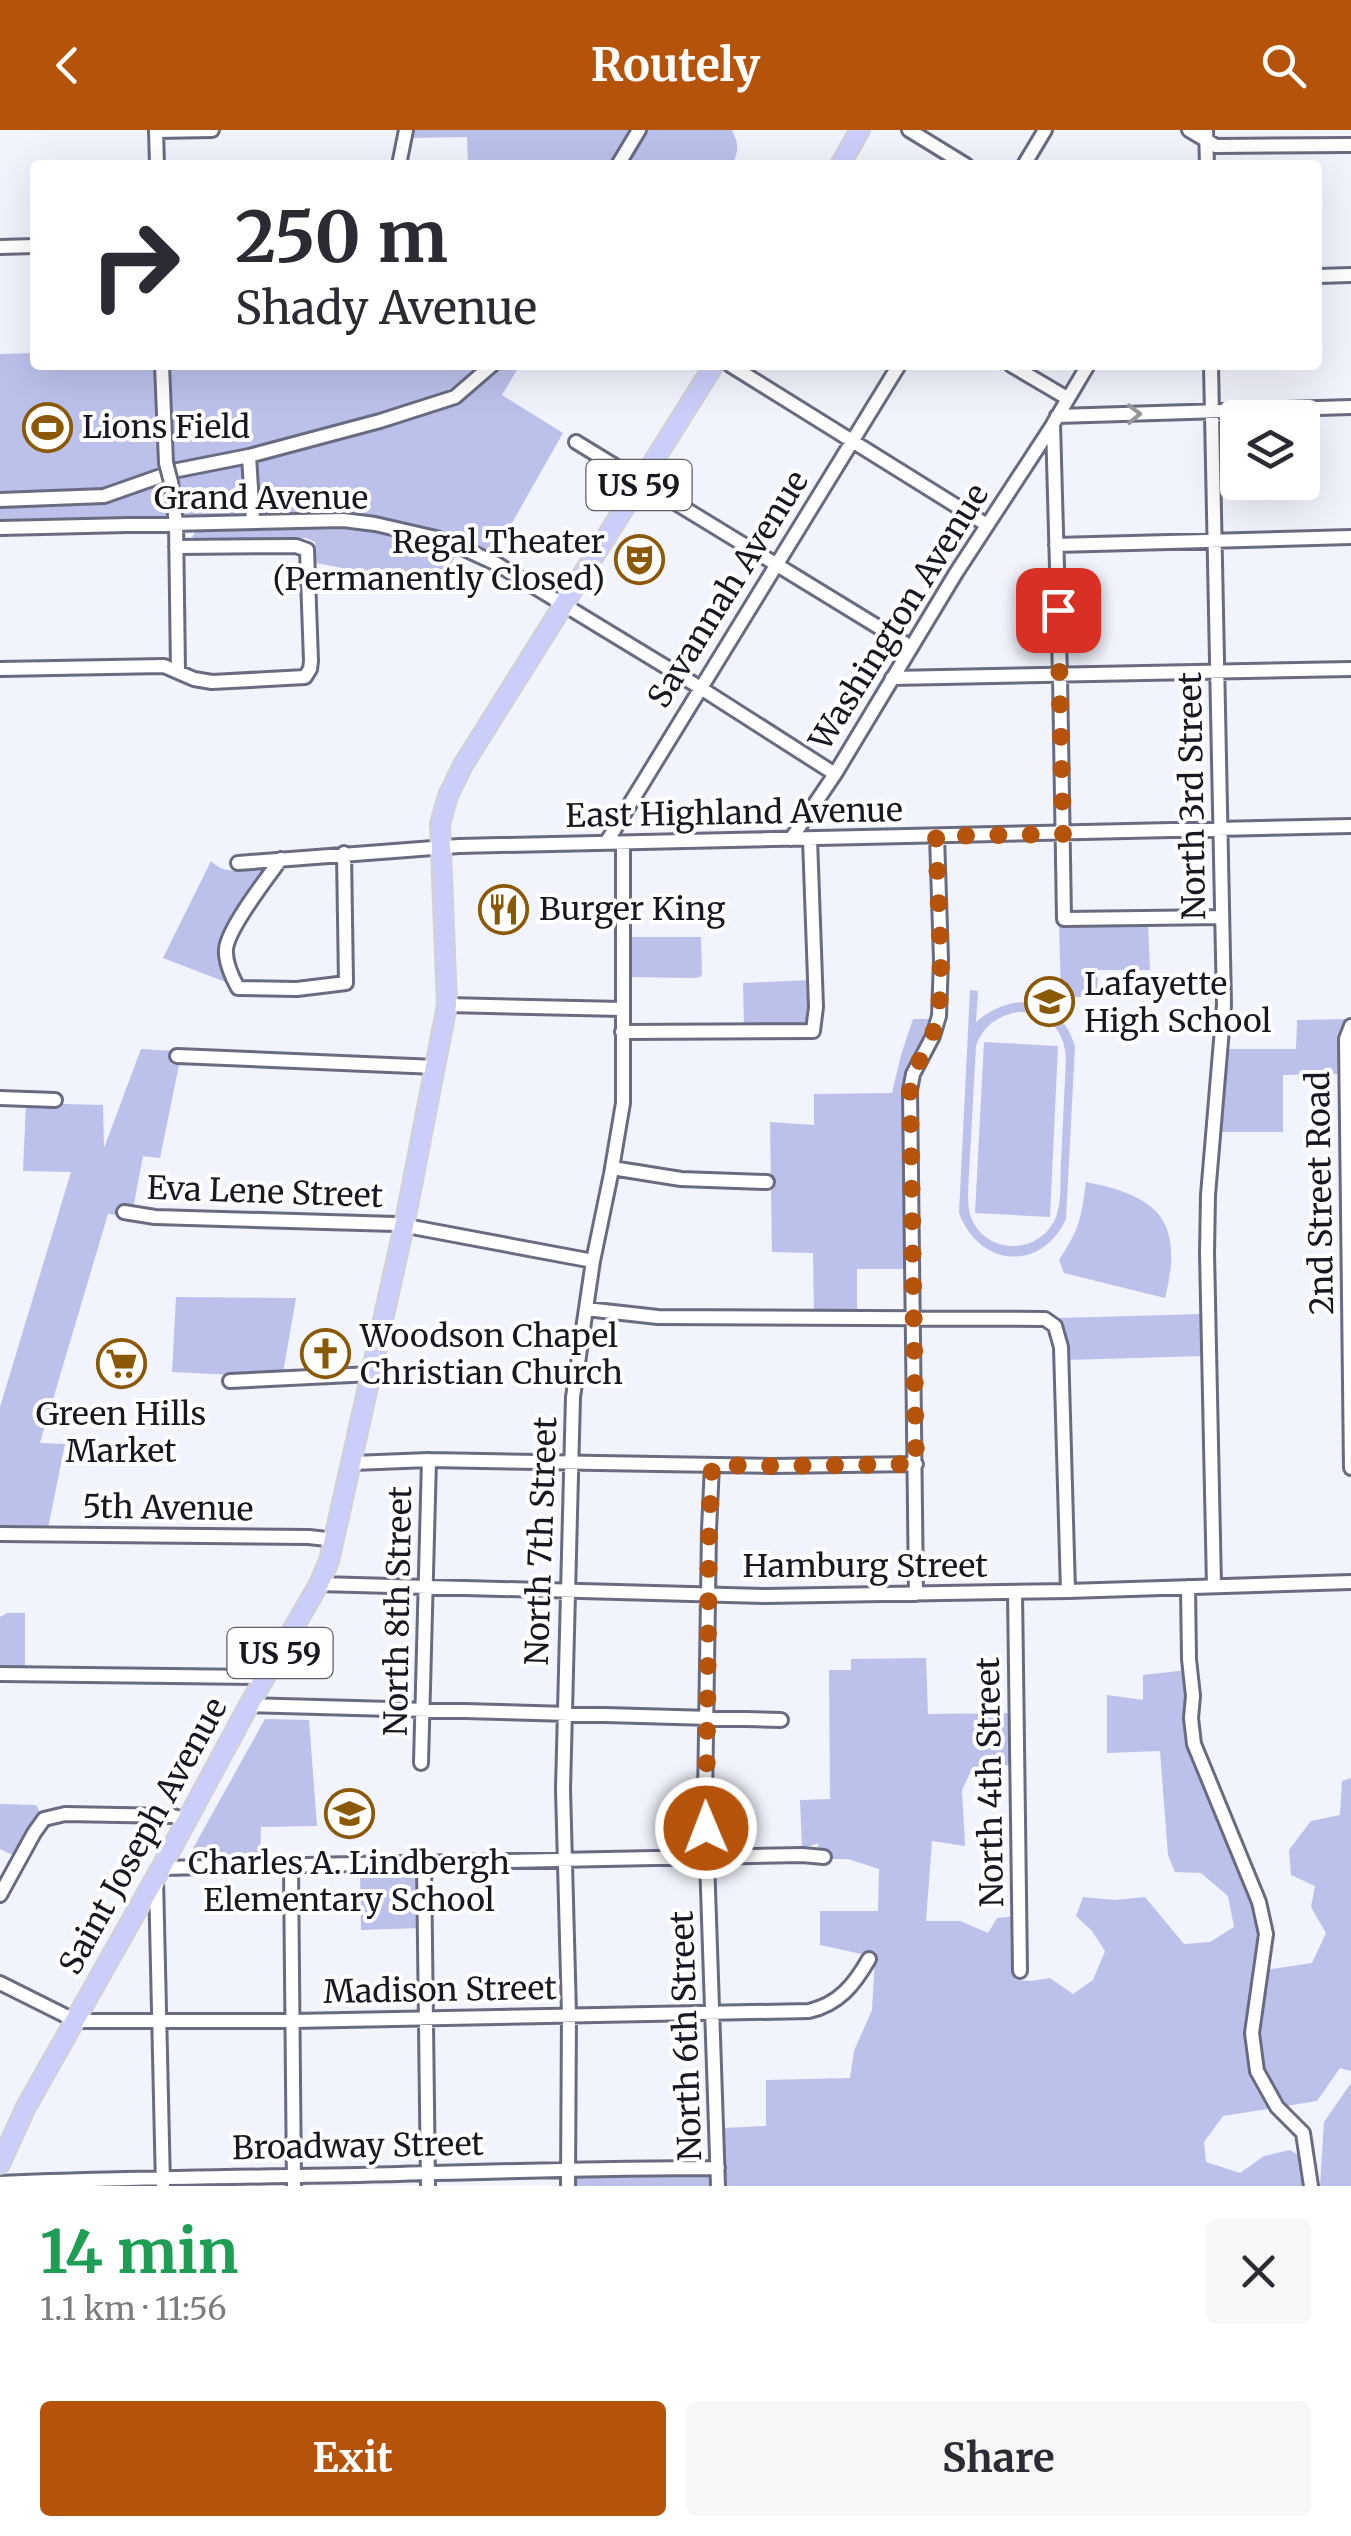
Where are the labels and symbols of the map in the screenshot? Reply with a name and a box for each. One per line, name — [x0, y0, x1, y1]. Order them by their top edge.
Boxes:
sports icon: Lions Field — [21, 401, 73, 453]
one-way arrow — [1127, 404, 1143, 425]
place label: Lions Field — [82, 407, 250, 447]
road number: US 59 — [586, 460, 692, 510]
street label: Savannah Avenue — [639, 463, 817, 715]
street label: Washington Avenue — [800, 476, 997, 758]
street label: Grand Avenue — [154, 478, 368, 518]
place label: Regal Theater (Permanently Closed) — [272, 522, 605, 599]
theatre icon: Regal Theater (Permanently Closed) — [614, 534, 666, 586]
pin — [1016, 568, 1101, 653]
street label: North 3rd Street — [1170, 671, 1214, 920]
street label: East Highland Avenue — [565, 790, 903, 836]
restaurant icon: Burger King — [478, 883, 530, 935]
place label: Burger King — [539, 889, 725, 929]
place label: Lafayette High School — [1084, 964, 1271, 1041]
school or university icon: Lafayette High School — [1023, 976, 1075, 1028]
street label: 2nd Street Road — [1298, 1071, 1342, 1315]
street label: Eva Lene Street — [146, 1168, 384, 1216]
place label: Woodson Chapel Christian Church — [359, 1316, 623, 1393]
church icon: Woodson Chapel Christian Church — [299, 1328, 351, 1380]
supermarket icon: Green Hills Market — [95, 1338, 147, 1390]
place label: Green Hills Market — [36, 1394, 206, 1471]
street label: North 7th Street — [517, 1415, 565, 1666]
street label: North 8th Street — [376, 1485, 420, 1736]
street label: 5th Avenue — [82, 1487, 254, 1529]
street label: Hamburg Street — [742, 1546, 988, 1586]
road number: US 59 — [228, 1628, 332, 1678]
street label: North 4th Street — [968, 1656, 1012, 1907]
street label: Saint Joseph Avenue — [50, 1691, 236, 1981]
position arrow — [654, 1776, 758, 1880]
school or university icon: Charles A. Lindbergh Elementary School — [323, 1787, 375, 1839]
place label: Charles A. Lindbergh Elementary School — [188, 1843, 510, 1920]
street label: North 6th Street — [662, 1910, 710, 2162]
street label: Madison Street — [323, 1968, 558, 2012]
street label: Broadway Street — [232, 2124, 485, 2168]

